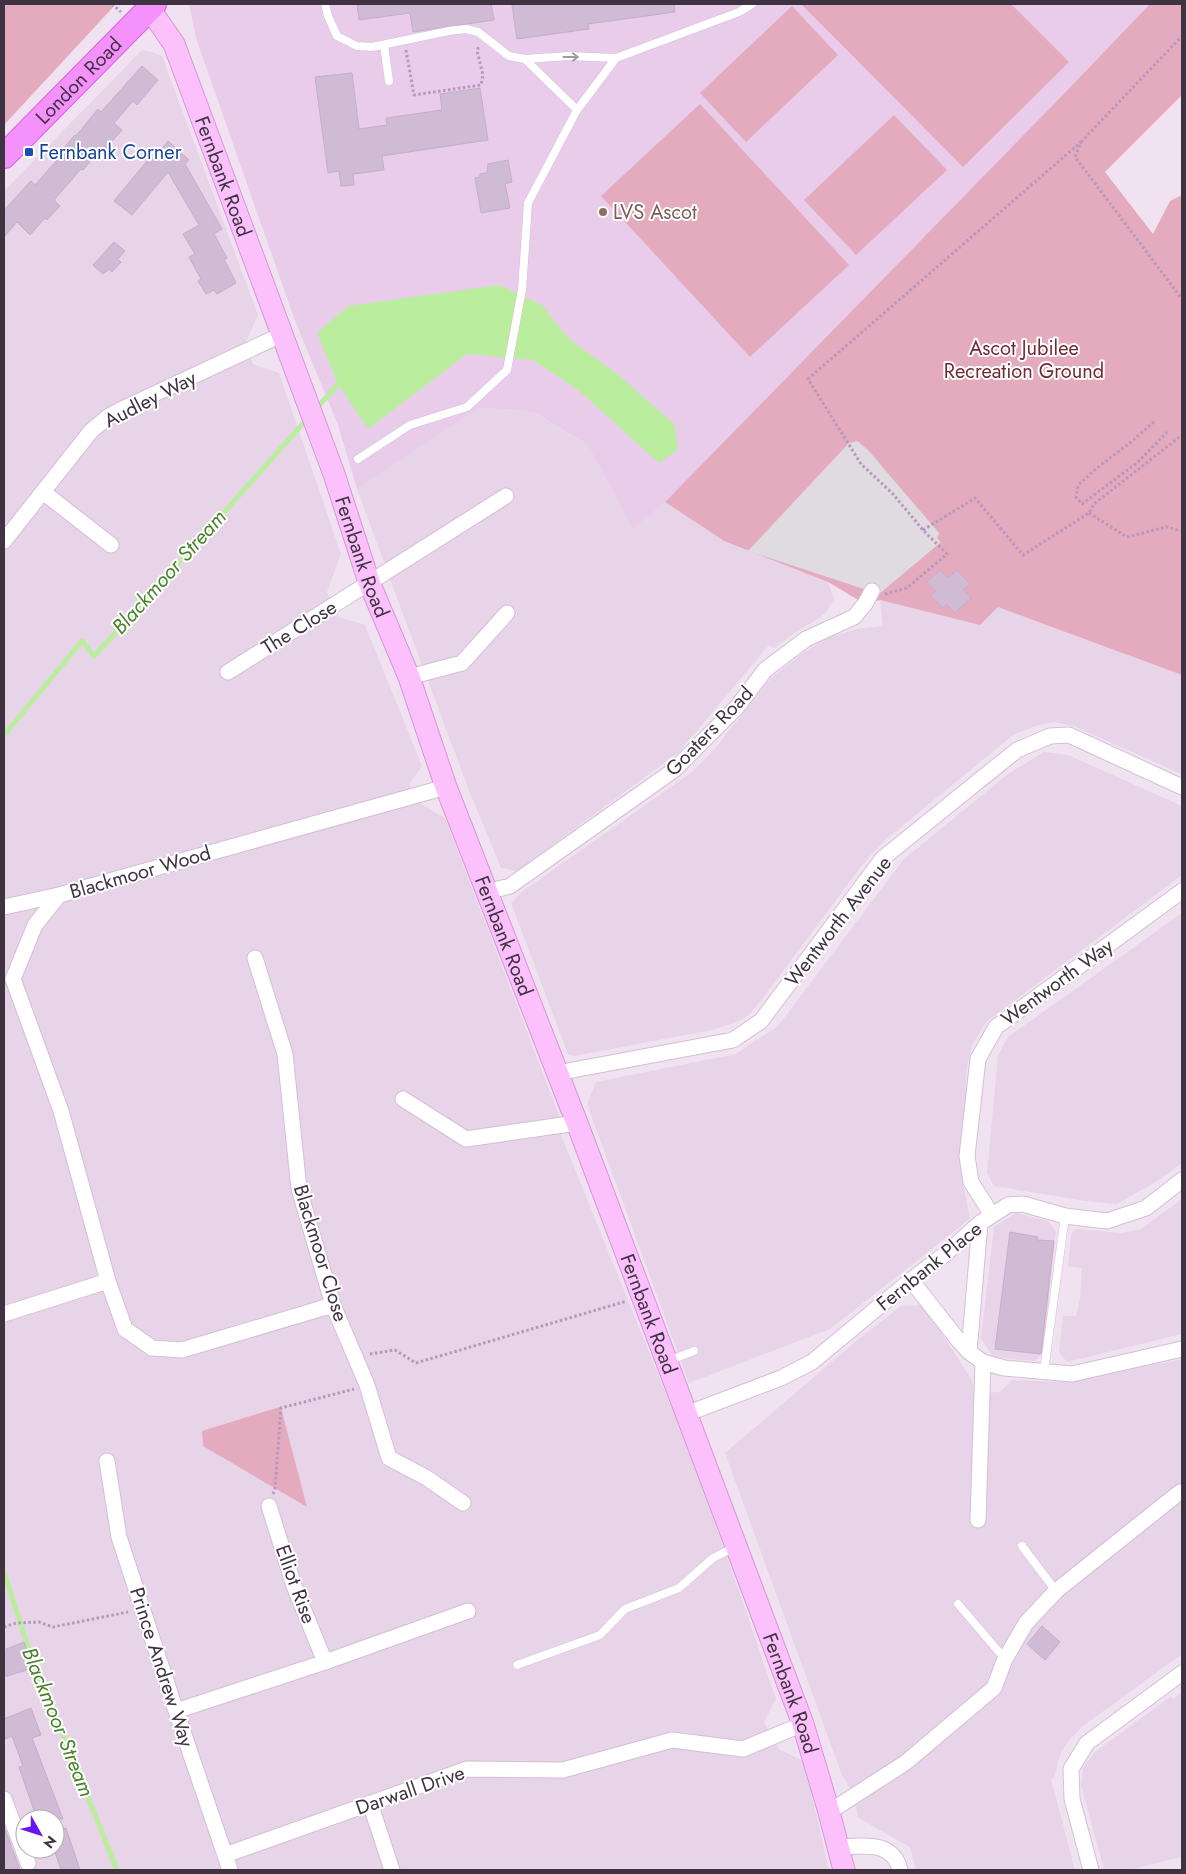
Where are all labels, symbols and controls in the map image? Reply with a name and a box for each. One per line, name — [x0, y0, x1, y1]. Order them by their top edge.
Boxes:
street label: London Road — [29, 31, 129, 131]
one-way arrow — [562, 52, 579, 62]
street label: Fernbank Road — [187, 112, 258, 241]
place label: Fernbank Corner — [39, 138, 182, 167]
marker: Fernbank Corner — [23, 146, 35, 158]
place label: LVS Ascot — [613, 198, 697, 227]
marker: LVS Ascot — [597, 206, 609, 218]
park label: Ascot Jubilee Recreation Ground — [944, 334, 1104, 386]
street label: Audley Way — [99, 364, 202, 435]
street label: Fernbank Road — [327, 493, 396, 622]
water label: Blackmoor Stream — [105, 503, 233, 641]
street label: The Close — [256, 593, 342, 662]
street label: Goaters Road — [659, 680, 760, 783]
street label: Blackmoor Wood — [66, 838, 214, 906]
street label: Wentworth Avenue — [778, 850, 899, 993]
street label: Fernbank Road — [467, 872, 540, 1000]
street label: Wentworth Way — [995, 932, 1119, 1033]
street label: Blackmoor Close — [286, 1181, 355, 1325]
street label: Fernbank Place — [870, 1215, 988, 1318]
street label: Fernbank Road — [613, 1250, 684, 1379]
street label: Elliot Rise — [268, 1541, 323, 1628]
street label: Prince Andrew Way — [122, 1584, 201, 1751]
street label: Fernbank Road — [755, 1629, 825, 1757]
water label: Blackmoor Stream — [14, 1643, 102, 1801]
street label: Darwall Drive — [352, 1758, 469, 1823]
north arrow — [15, 1809, 65, 1859]
text: N — [39, 1832, 61, 1853]

